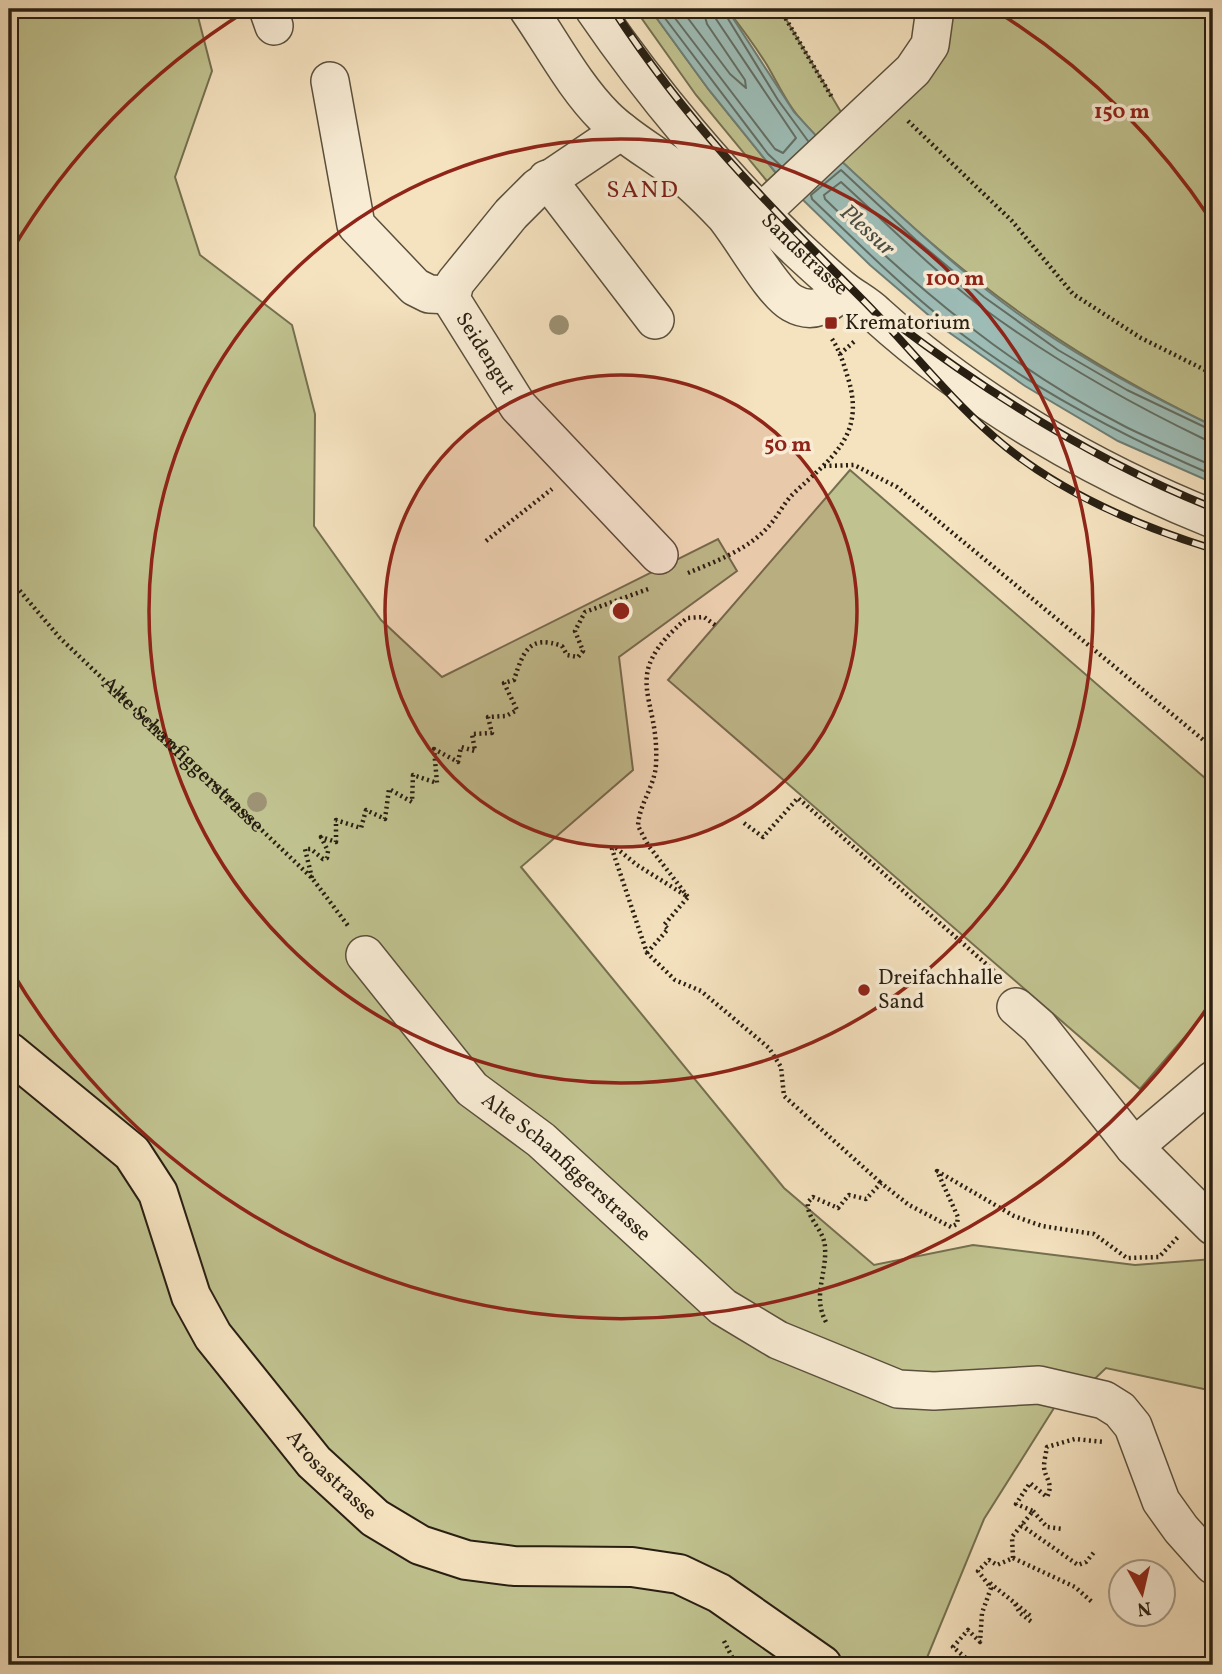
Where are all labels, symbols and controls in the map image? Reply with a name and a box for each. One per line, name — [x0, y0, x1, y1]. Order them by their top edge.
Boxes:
text: 150 m — [1094, 98, 1150, 127]
district label: SAND — [606, 174, 680, 208]
water label: Plessur — [832, 198, 902, 265]
street label: Sandstrasse — [754, 207, 854, 303]
text: 100 m — [925, 265, 985, 294]
street label: Seidengut — [448, 307, 522, 400]
place label: Krematorium — [845, 309, 971, 338]
marker: Krematorium — [823, 315, 839, 331]
text: 50 m — [764, 431, 812, 460]
centre of rings — [609, 599, 633, 623]
street label: Alte Schanfiggerstrasse — [95, 670, 271, 840]
place label: Dreifachhalle Sand — [878, 964, 1003, 1017]
marker: Dreifachhalle Sand — [856, 982, 872, 998]
street label: Alte Schanfiggerstrasse — [475, 1086, 657, 1248]
street label: Arosastrasse — [279, 1424, 383, 1527]
north arrow — [1106, 1558, 1176, 1628]
text: N — [1135, 1594, 1153, 1622]

